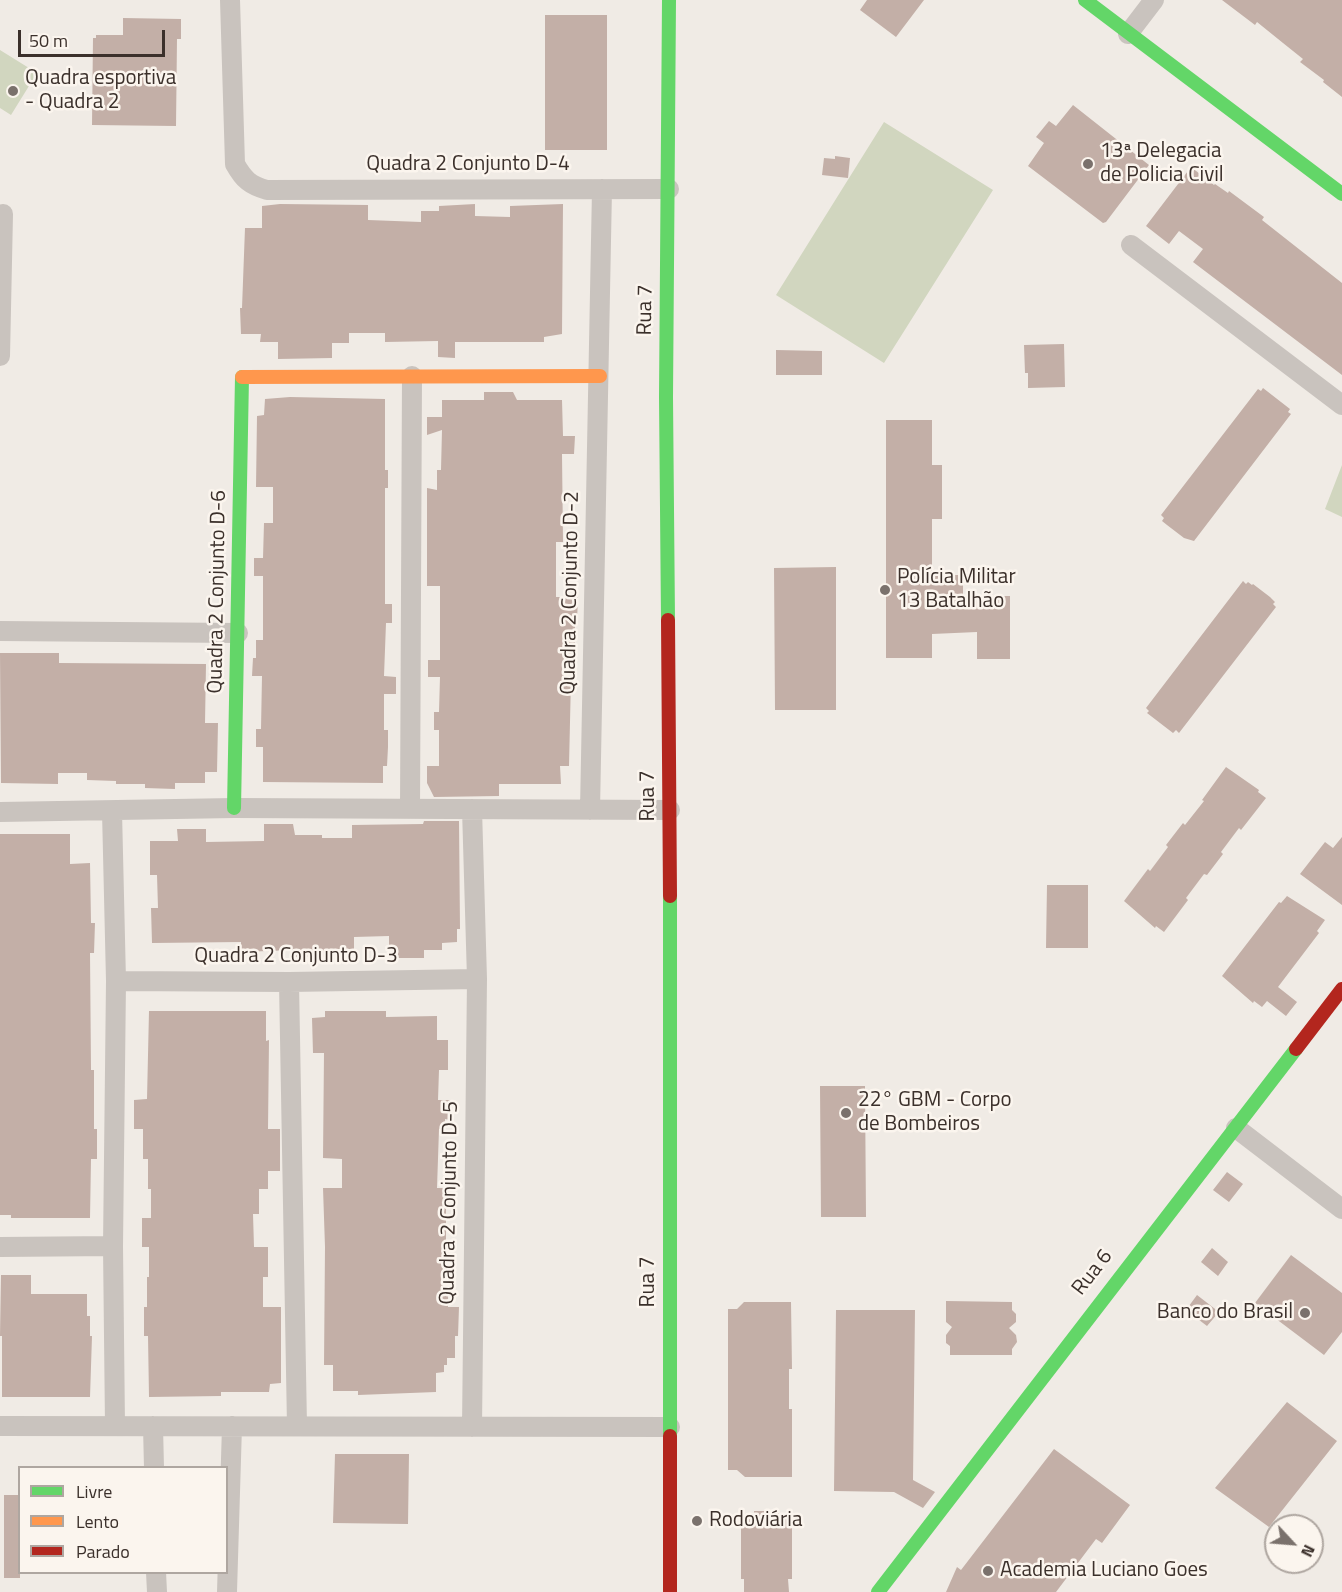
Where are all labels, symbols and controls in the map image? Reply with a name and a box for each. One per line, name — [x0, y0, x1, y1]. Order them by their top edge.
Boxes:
scale bar — [21, 18, 168, 56]
text: 50 m — [29, 27, 68, 54]
place label: Quadra esportiva - Quadra 2 — [25, 66, 176, 116]
marker: Quadra esportiva - Quadra 2 — [6, 84, 20, 98]
place label: 13ª Delegacia de Policia Civil — [1100, 139, 1224, 189]
street label: Quadra 2 Conjunto D-4 — [366, 152, 570, 178]
marker: 13ª Delegacia de Policia Civil — [1081, 157, 1095, 171]
street label: Rua 7 — [633, 284, 659, 336]
street label: Quadra 2 Conjunto D-6 — [204, 490, 232, 694]
street label: Quadra 2 Conjunto D-2 — [557, 491, 585, 695]
place label: Polícia Militar 13 Batalhão — [897, 565, 1016, 615]
marker: Polícia Militar 13 Batalhão — [878, 583, 892, 597]
street label: Rua 7 — [636, 771, 662, 821]
street label: Quadra 2 Conjunto D-3 — [194, 944, 398, 970]
place label: 22° GBM - Corpo de Bombeiros — [858, 1088, 1012, 1138]
street label: Quadra 2 Conjunto D-5 — [436, 1101, 464, 1305]
marker: 22° GBM - Corpo de Bombeiros — [839, 1106, 853, 1120]
street label: Rua 6 — [1067, 1245, 1119, 1301]
street label: Rua 7 — [636, 1257, 662, 1307]
place label: Banco do Brasil — [1157, 1300, 1293, 1326]
marker: Banco do Brasil — [1298, 1306, 1312, 1320]
legend — [18, 1466, 228, 1574]
text: Livre — [76, 1478, 112, 1505]
text: Lento — [76, 1508, 119, 1535]
place label: Rodoviária — [709, 1508, 802, 1534]
marker: Rodoviária — [690, 1514, 704, 1528]
north arrow — [1264, 1514, 1324, 1574]
text: Parado — [76, 1538, 130, 1565]
text: N — [1295, 1541, 1322, 1561]
place label: Academia Luciano Goes — [1000, 1558, 1208, 1584]
marker: Academia Luciano Goes — [981, 1564, 995, 1578]

